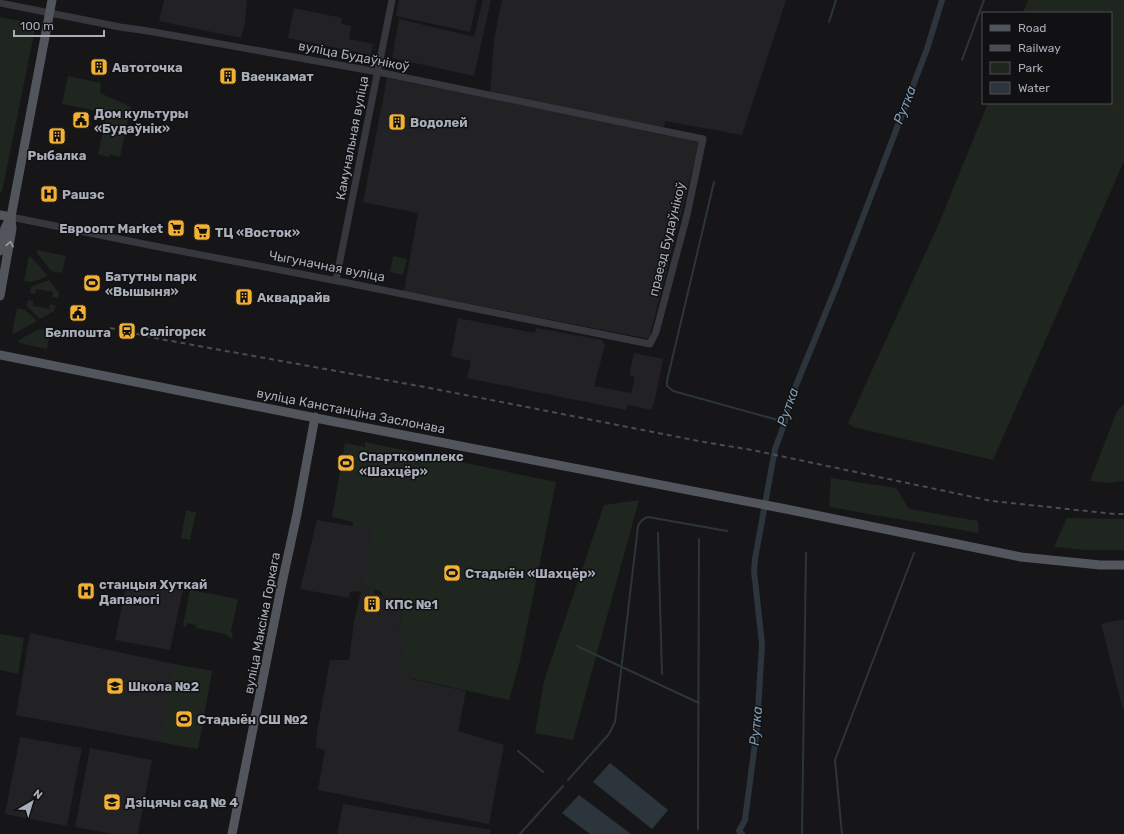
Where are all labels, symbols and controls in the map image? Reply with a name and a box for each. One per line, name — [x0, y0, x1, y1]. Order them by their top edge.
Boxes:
scale bar — [14, 12, 104, 38]
legend — [982, 12, 1112, 104]
text: 100 m — [20, 19, 54, 33]
text: Road — [1018, 21, 1046, 35]
street label: вуліца Будаўнікоў — [297, 38, 411, 74]
text: Railway — [1018, 41, 1061, 55]
building icon: Автоточка — [89, 57, 109, 77]
place label: Автоточка — [112, 60, 183, 75]
text: Park — [1018, 61, 1044, 75]
building icon: Ваенкамат — [218, 66, 238, 86]
place label: Ваенкамат — [241, 69, 314, 84]
street label: Камунальная вуліца — [333, 75, 371, 201]
text: Water — [1018, 81, 1050, 95]
water label: Рутка — [890, 83, 920, 127]
place label: Дом культуры «Будаўнік» — [94, 106, 189, 136]
public building icon: Дом культуры «Будаўнік» — [71, 110, 91, 130]
building icon: Водолей — [387, 112, 407, 132]
place label: Водолей — [410, 115, 468, 130]
building icon: Рыбалка — [47, 126, 67, 146]
place label: Рыбалка — [28, 148, 86, 163]
street label: праезд Будаўнікоў — [646, 180, 688, 298]
hospital icon: Рашэс — [39, 184, 59, 204]
place label: Рашэс — [62, 187, 105, 202]
supermarket icon: Евроопт Market — [166, 218, 186, 238]
place label: Евроопт Market — [59, 221, 163, 236]
supermarket icon: ТЦ «Восток» — [192, 222, 212, 242]
place label: ТЦ «Восток» — [215, 225, 300, 240]
one-way arrow — [5, 241, 13, 247]
street label: Чыгуначная вуліца — [268, 247, 386, 285]
place label: Батутны парк «Вышыня» — [105, 269, 197, 299]
sports icon: Батутны парк «Вышыня» — [82, 273, 102, 293]
building icon: Аквадрайв — [234, 287, 254, 307]
place label: Аквадрайв — [257, 290, 330, 305]
public building icon: Белпошта — [68, 303, 88, 323]
station icon: Салігорск — [117, 321, 137, 341]
place label: Салігорск — [140, 324, 206, 339]
place label: Белпошта — [45, 325, 111, 340]
street label: вуліца Канстанціна Заслонава — [255, 385, 447, 437]
water label: Рутка — [774, 386, 802, 428]
place label: Спарткомплекс «Шахцёр» — [359, 449, 464, 479]
sports icon: Спарткомплекс «Шахцёр» — [336, 453, 356, 473]
street label: вуліца Максіма Горкага — [241, 551, 283, 695]
sports icon: Стадыён «Шахцёр» — [442, 563, 462, 583]
place label: Стадыён «Шахцёр» — [465, 566, 596, 581]
place label: станцыя Хуткай Дапамогі — [99, 577, 207, 607]
hospital icon: станцыя Хуткай Дапамогі — [76, 581, 96, 601]
building icon: КПС №1 — [362, 594, 382, 614]
place label: КПС №1 — [385, 597, 438, 612]
school or university icon: Школа №2 — [105, 676, 125, 696]
place label: Школа №2 — [128, 679, 199, 694]
water label: Рутка — [746, 706, 766, 746]
sports icon: Стадыён СШ №2 — [174, 709, 194, 729]
place label: Стадыён СШ №2 — [197, 712, 308, 727]
north arrow — [12, 782, 52, 822]
text: N — [31, 787, 45, 802]
school or university icon: Дзіцячы сад № 4 — [102, 792, 122, 812]
place label: Дзіцячы сад № 4 — [125, 795, 238, 810]

